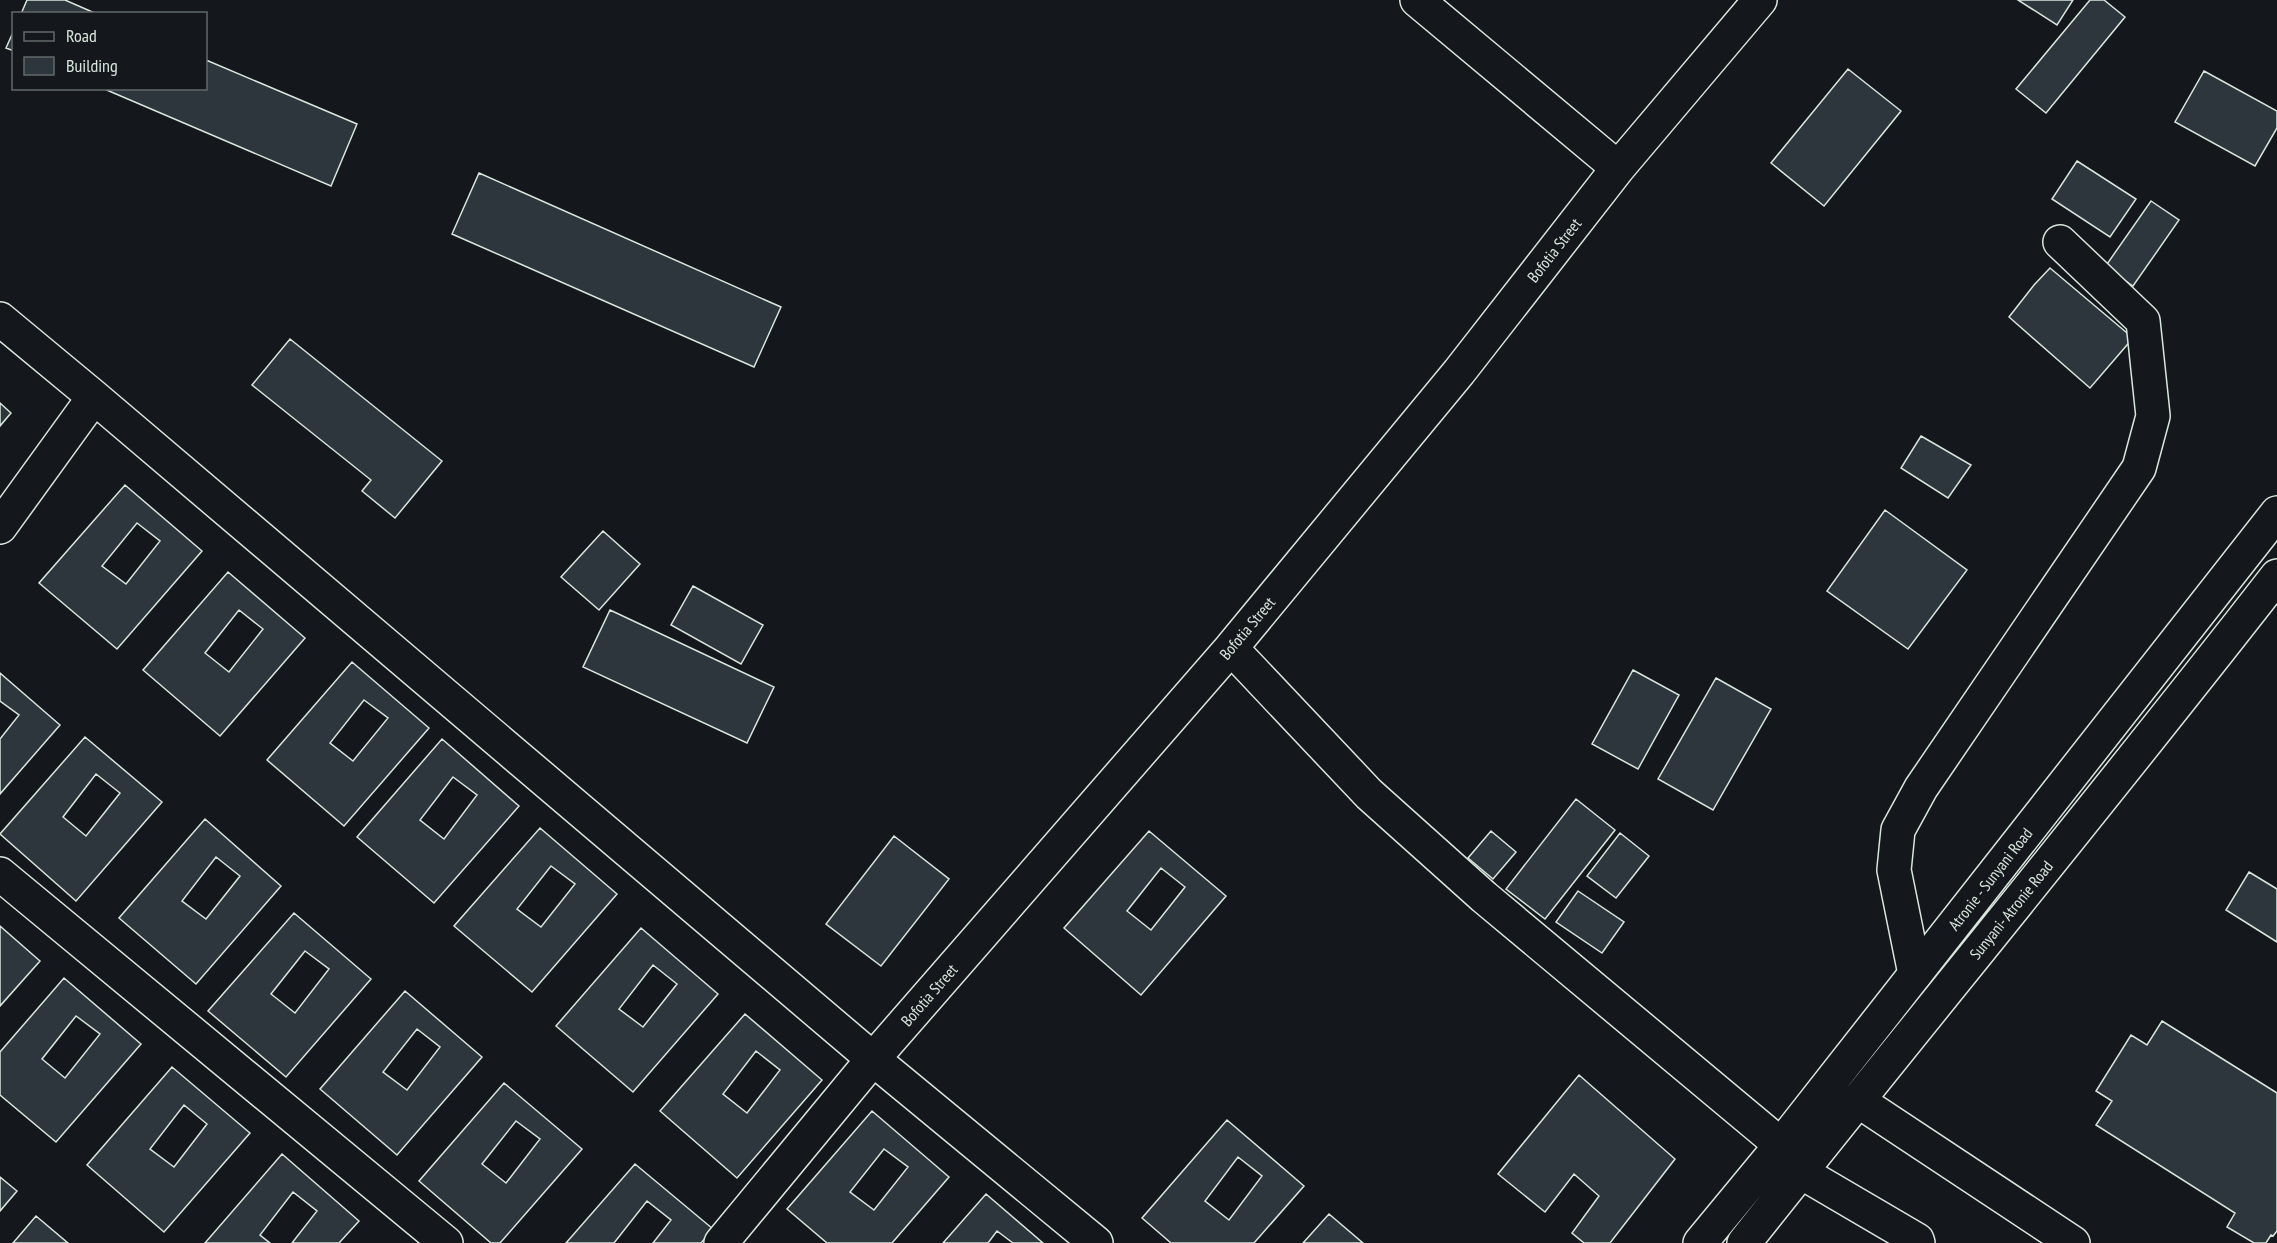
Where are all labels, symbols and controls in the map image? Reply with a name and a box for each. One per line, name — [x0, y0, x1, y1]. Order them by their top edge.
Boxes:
legend — [12, 12, 207, 90]
text: Road — [66, 24, 97, 47]
text: Building — [66, 54, 118, 77]
street label: Bofotia Street — [1523, 213, 1586, 286]
street label: Bofotia Street — [1215, 592, 1279, 664]
street label: Atronie - Sunyani Road — [1944, 824, 2036, 934]
street label: Sunyani- Atronie Road — [1965, 857, 2057, 963]
street label: Bofotia Street — [897, 959, 962, 1030]

